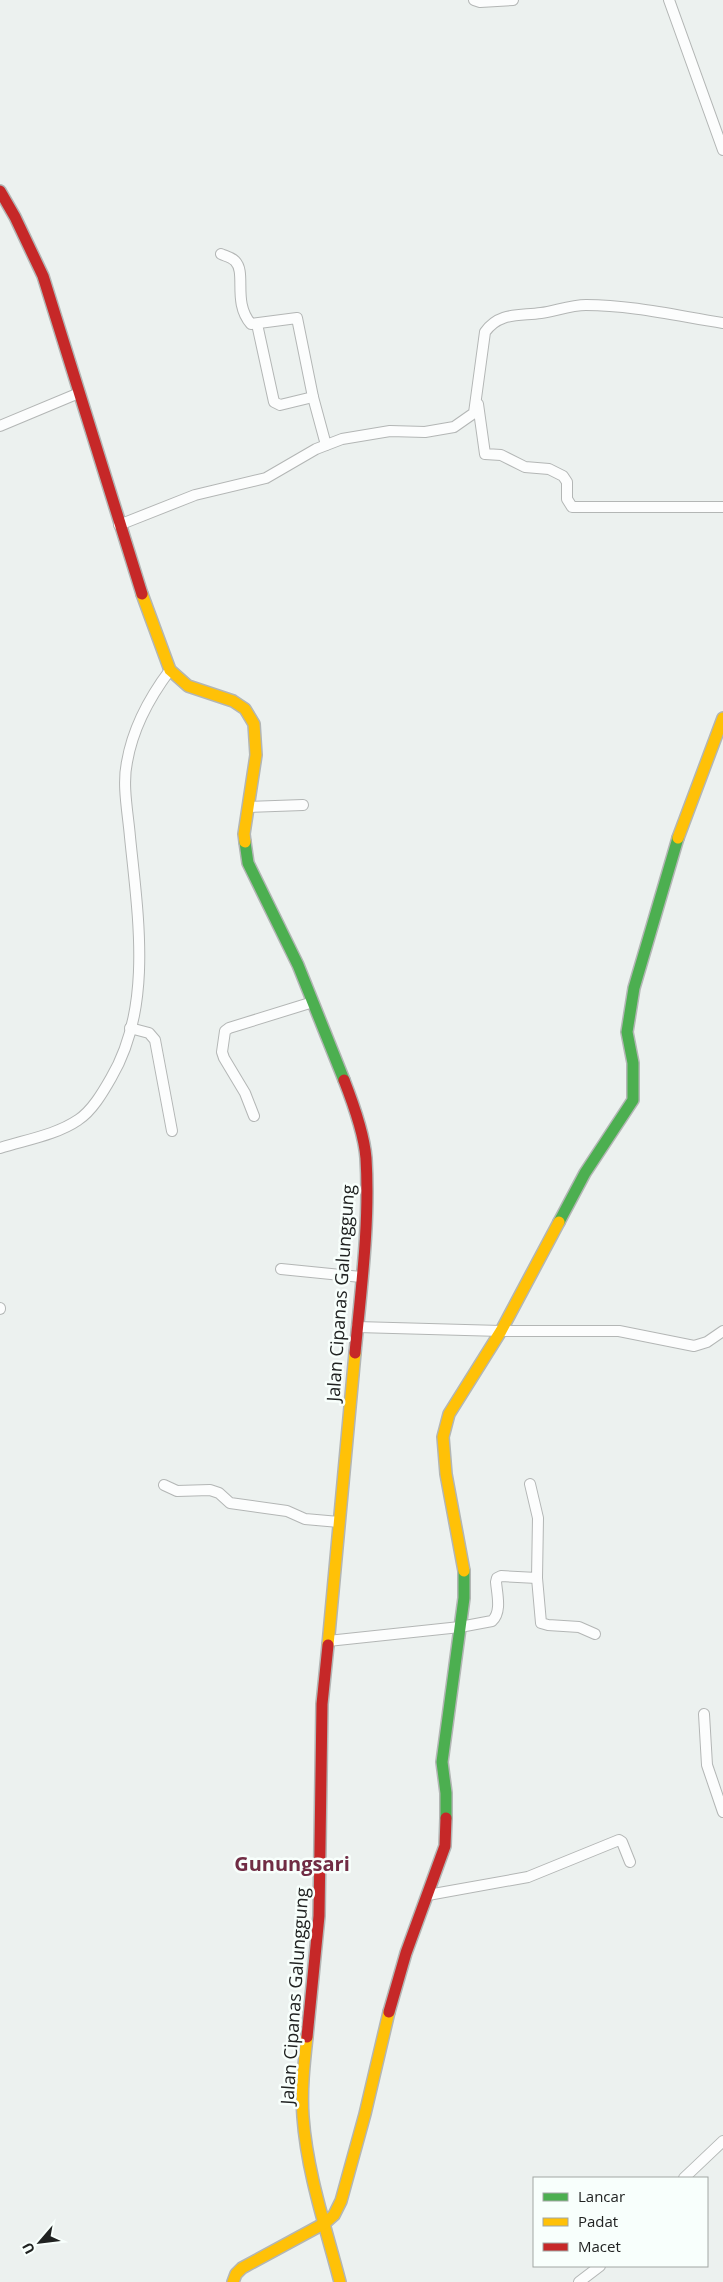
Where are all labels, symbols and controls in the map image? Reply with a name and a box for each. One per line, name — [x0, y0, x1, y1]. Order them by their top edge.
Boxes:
street label: Jalan Cipanas Galunggung — [320, 1184, 360, 1404]
district label: Gunungsari — [234, 1850, 350, 1877]
street label: Jalan Cipanas Galunggung — [274, 1887, 314, 2107]
legend — [533, 2177, 708, 2267]
text: Lancar — [578, 2186, 625, 2206]
text: Padat — [578, 2211, 618, 2231]
north arrow — [15, 2217, 65, 2267]
text: Macet — [578, 2236, 621, 2256]
text: U — [17, 2239, 39, 2257]

